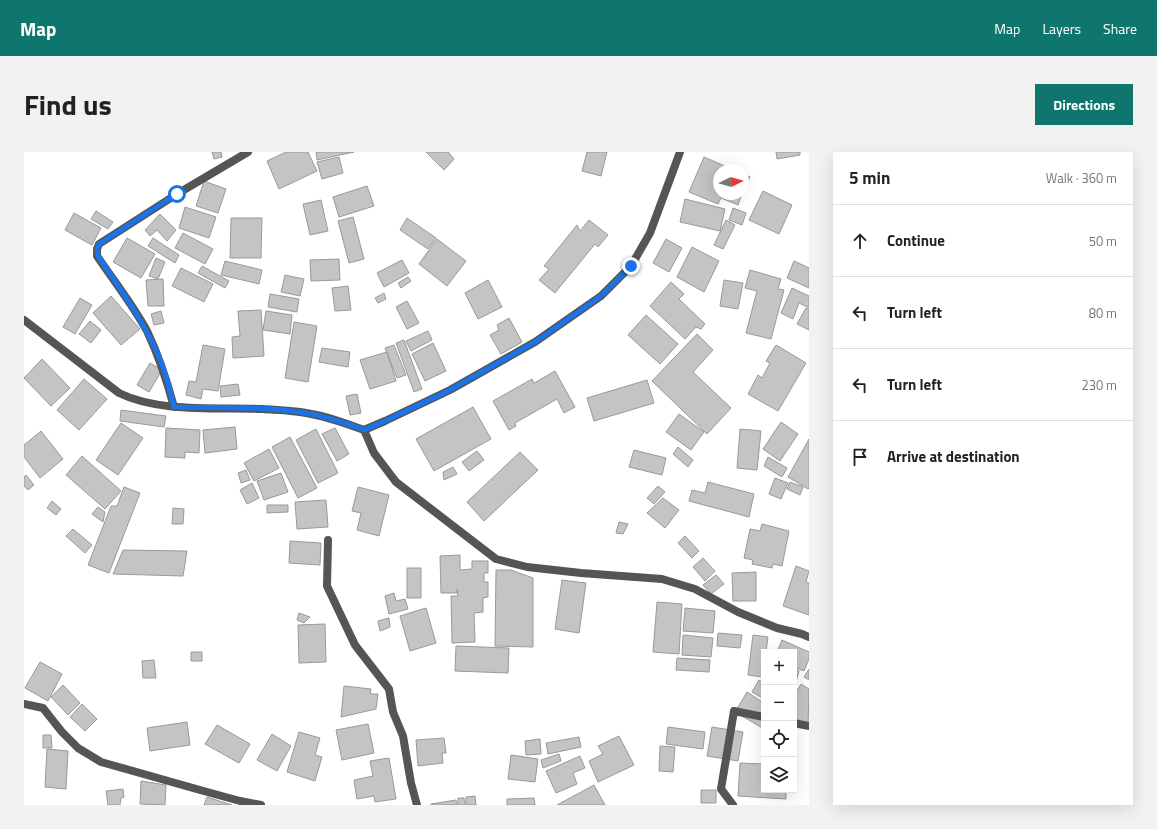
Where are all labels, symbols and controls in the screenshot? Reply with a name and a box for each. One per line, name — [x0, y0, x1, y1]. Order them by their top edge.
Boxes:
text: Map — [20, 14, 56, 43]
text: Map — [994, 18, 1020, 39]
text: Layers — [1042, 18, 1081, 39]
text: Share — [1103, 18, 1137, 39]
text: Find us — [24, 83, 112, 126]
button: Directions — [1035, 84, 1133, 125]
north arrow — [713, 164, 749, 200]
text: 5 min — [849, 165, 890, 191]
text: Walk · 360 m — [1046, 168, 1117, 188]
route start — [168, 185, 186, 203]
text: Continue — [887, 229, 945, 252]
icon: ahead — [849, 230, 871, 252]
text: 50 m — [1089, 231, 1117, 251]
route end — [622, 257, 640, 275]
text: Turn left — [887, 301, 942, 324]
icon: left — [849, 302, 871, 324]
text: 80 m — [1089, 303, 1117, 323]
text: Turn left — [887, 373, 942, 396]
icon: left — [849, 374, 871, 396]
text: 230 m — [1081, 375, 1117, 395]
text: Arrive at destination — [887, 445, 1020, 468]
icon: arrive — [849, 446, 871, 468]
map controls — [761, 649, 797, 793]
button: + — [761, 649, 797, 685]
button: − — [761, 685, 797, 721]
button: locate — [761, 721, 797, 757]
button: layers — [761, 757, 797, 793]

